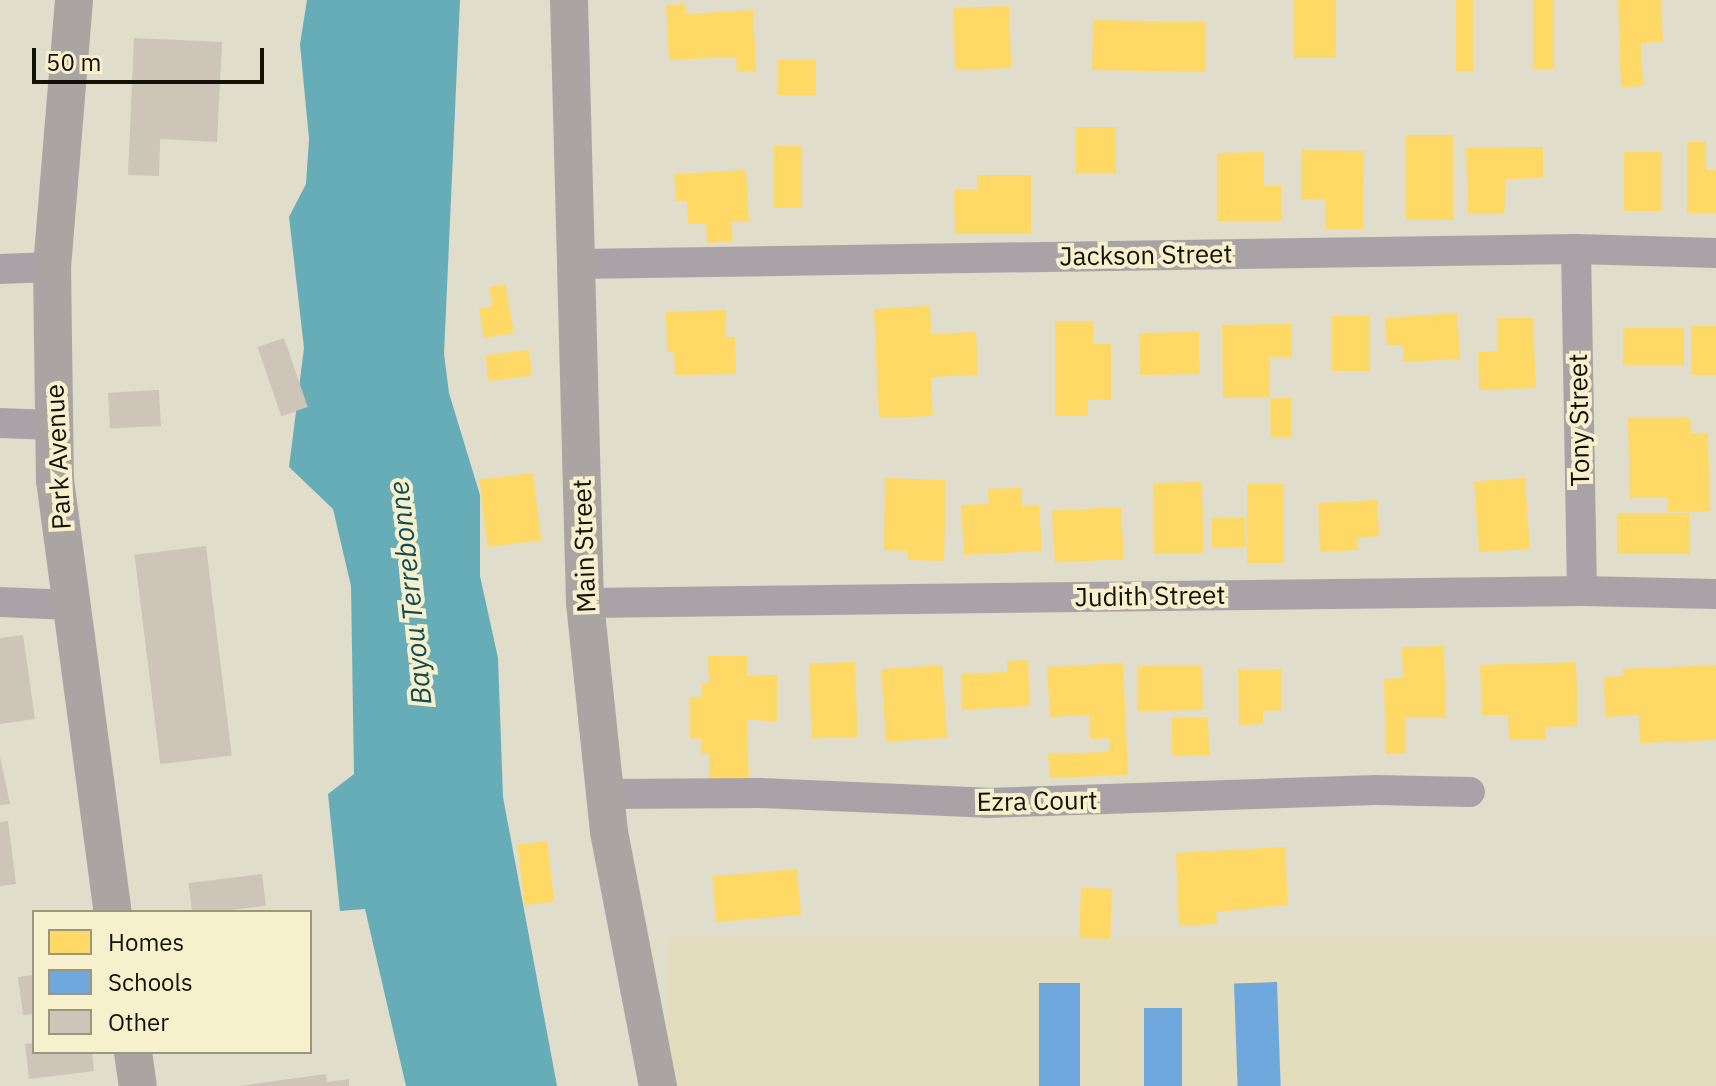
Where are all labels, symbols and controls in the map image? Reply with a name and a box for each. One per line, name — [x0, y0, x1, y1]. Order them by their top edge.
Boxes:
scale bar — [36, 32, 268, 82]
text: 50 m — [46, 46, 101, 78]
street label: Jackson Street — [1059, 238, 1233, 272]
street label: Tony Street — [1562, 353, 1596, 487]
street label: Park Avenue — [39, 383, 77, 531]
street label: Main Street — [566, 479, 602, 613]
water label: Bayou Terrebonne — [382, 480, 438, 706]
street label: Judith Street — [1074, 579, 1226, 613]
street label: Ezra Court — [976, 784, 1098, 818]
legend — [32, 910, 312, 1054]
text: Homes — [108, 926, 184, 958]
text: Schools — [108, 966, 193, 998]
text: Other — [108, 1006, 169, 1038]

